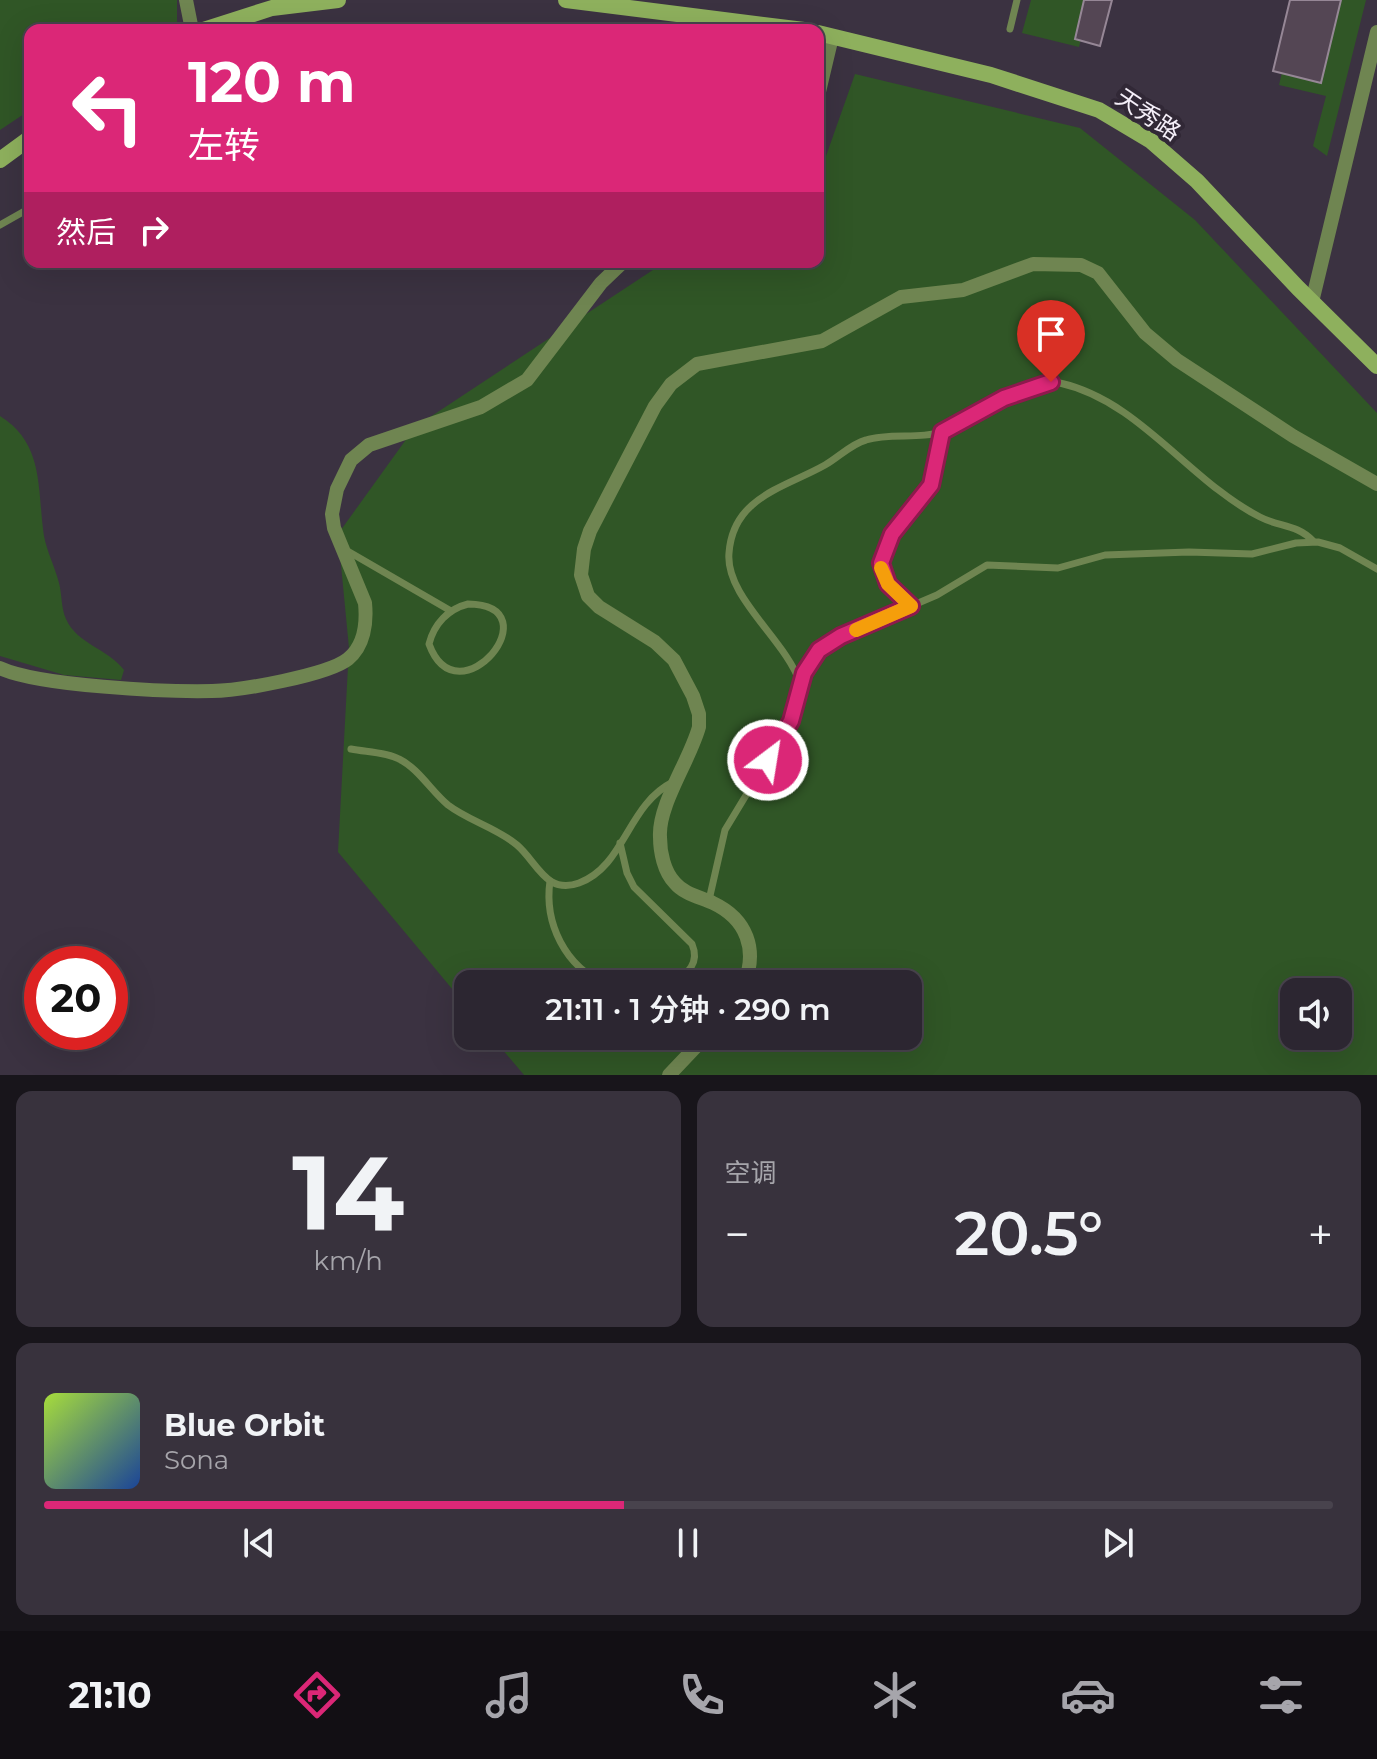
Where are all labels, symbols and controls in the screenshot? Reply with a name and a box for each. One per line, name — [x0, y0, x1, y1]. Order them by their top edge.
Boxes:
text: 120 m — [188, 48, 356, 116]
icon: left — [56, 56, 160, 160]
street label: 天秀路 — [1110, 82, 1186, 147]
text: 左转 — [188, 123, 260, 167]
icon: right — [132, 208, 176, 252]
text: 然后 — [56, 214, 116, 251]
pin — [1017, 300, 1085, 382]
icon: arrive — [1029, 312, 1073, 356]
position arrow — [726, 718, 810, 802]
speed limit sign: 20 — [24, 946, 128, 1050]
map controls — [1280, 978, 1352, 1050]
button: sound — [1280, 978, 1352, 1050]
text: 21:11 · 1 分钟 · 290 m — [545, 991, 831, 1028]
text: 14 — [292, 1129, 404, 1256]
text: 空调 — [725, 1157, 777, 1189]
text: 20.5° — [954, 1197, 1103, 1270]
text: − — [725, 1207, 750, 1261]
text: + — [1308, 1207, 1333, 1261]
text: km/h — [314, 1245, 383, 1277]
text: Blue Orbit — [164, 1407, 325, 1444]
text: Sona — [164, 1444, 229, 1476]
icon: previous — [237, 1521, 281, 1565]
icon: pause — [666, 1521, 710, 1565]
icon: next — [1096, 1521, 1140, 1565]
icon: directions — [289, 1667, 345, 1723]
icon: music — [481, 1667, 537, 1723]
icon: phone — [674, 1667, 730, 1723]
icon: climate — [867, 1667, 923, 1723]
icon: car — [1060, 1667, 1116, 1723]
icon: filters — [1253, 1667, 1309, 1723]
text: 21:10 — [68, 1673, 152, 1717]

